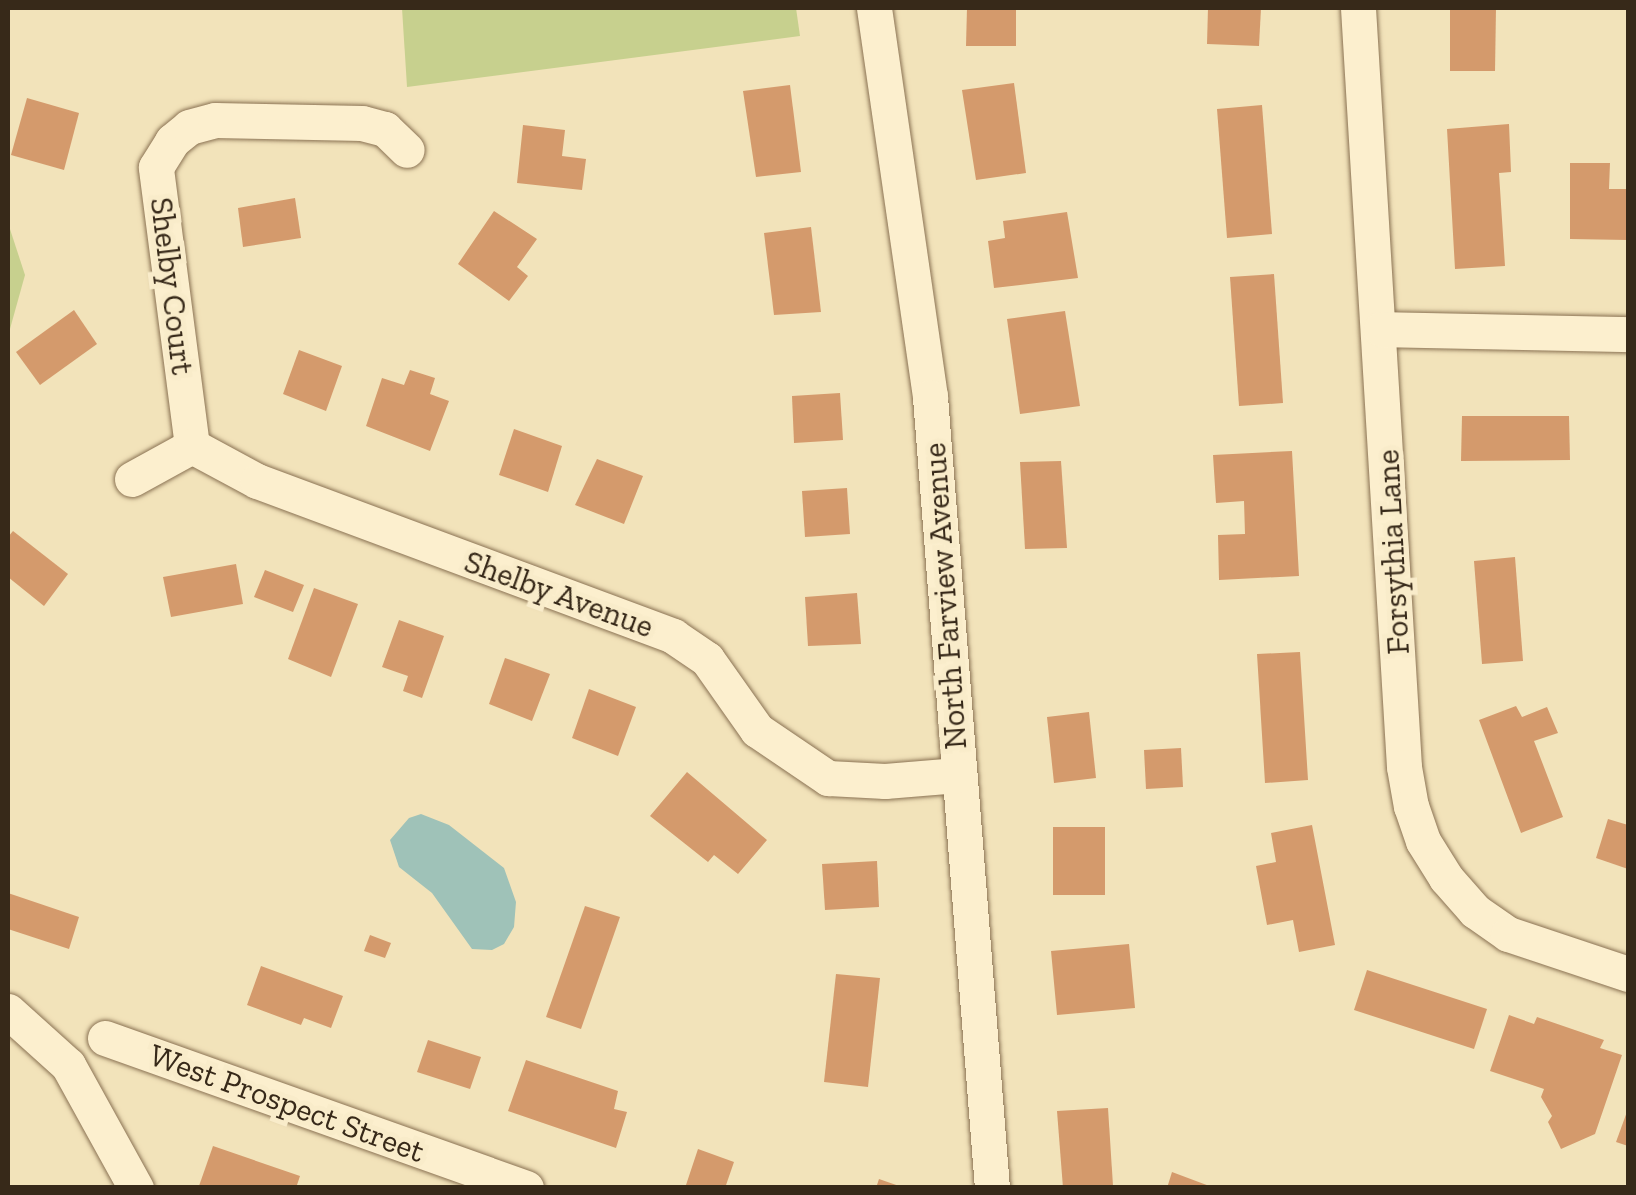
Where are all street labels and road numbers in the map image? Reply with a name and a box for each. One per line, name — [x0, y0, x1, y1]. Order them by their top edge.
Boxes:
street label: Shelby Court — [142, 195, 202, 377]
street label: North Farview Avenue — [915, 440, 975, 752]
street label: Forsythia Lane — [1368, 449, 1418, 655]
street label: Shelby Avenue — [458, 542, 660, 646]
street label: West Prospect Street — [144, 1035, 430, 1171]

